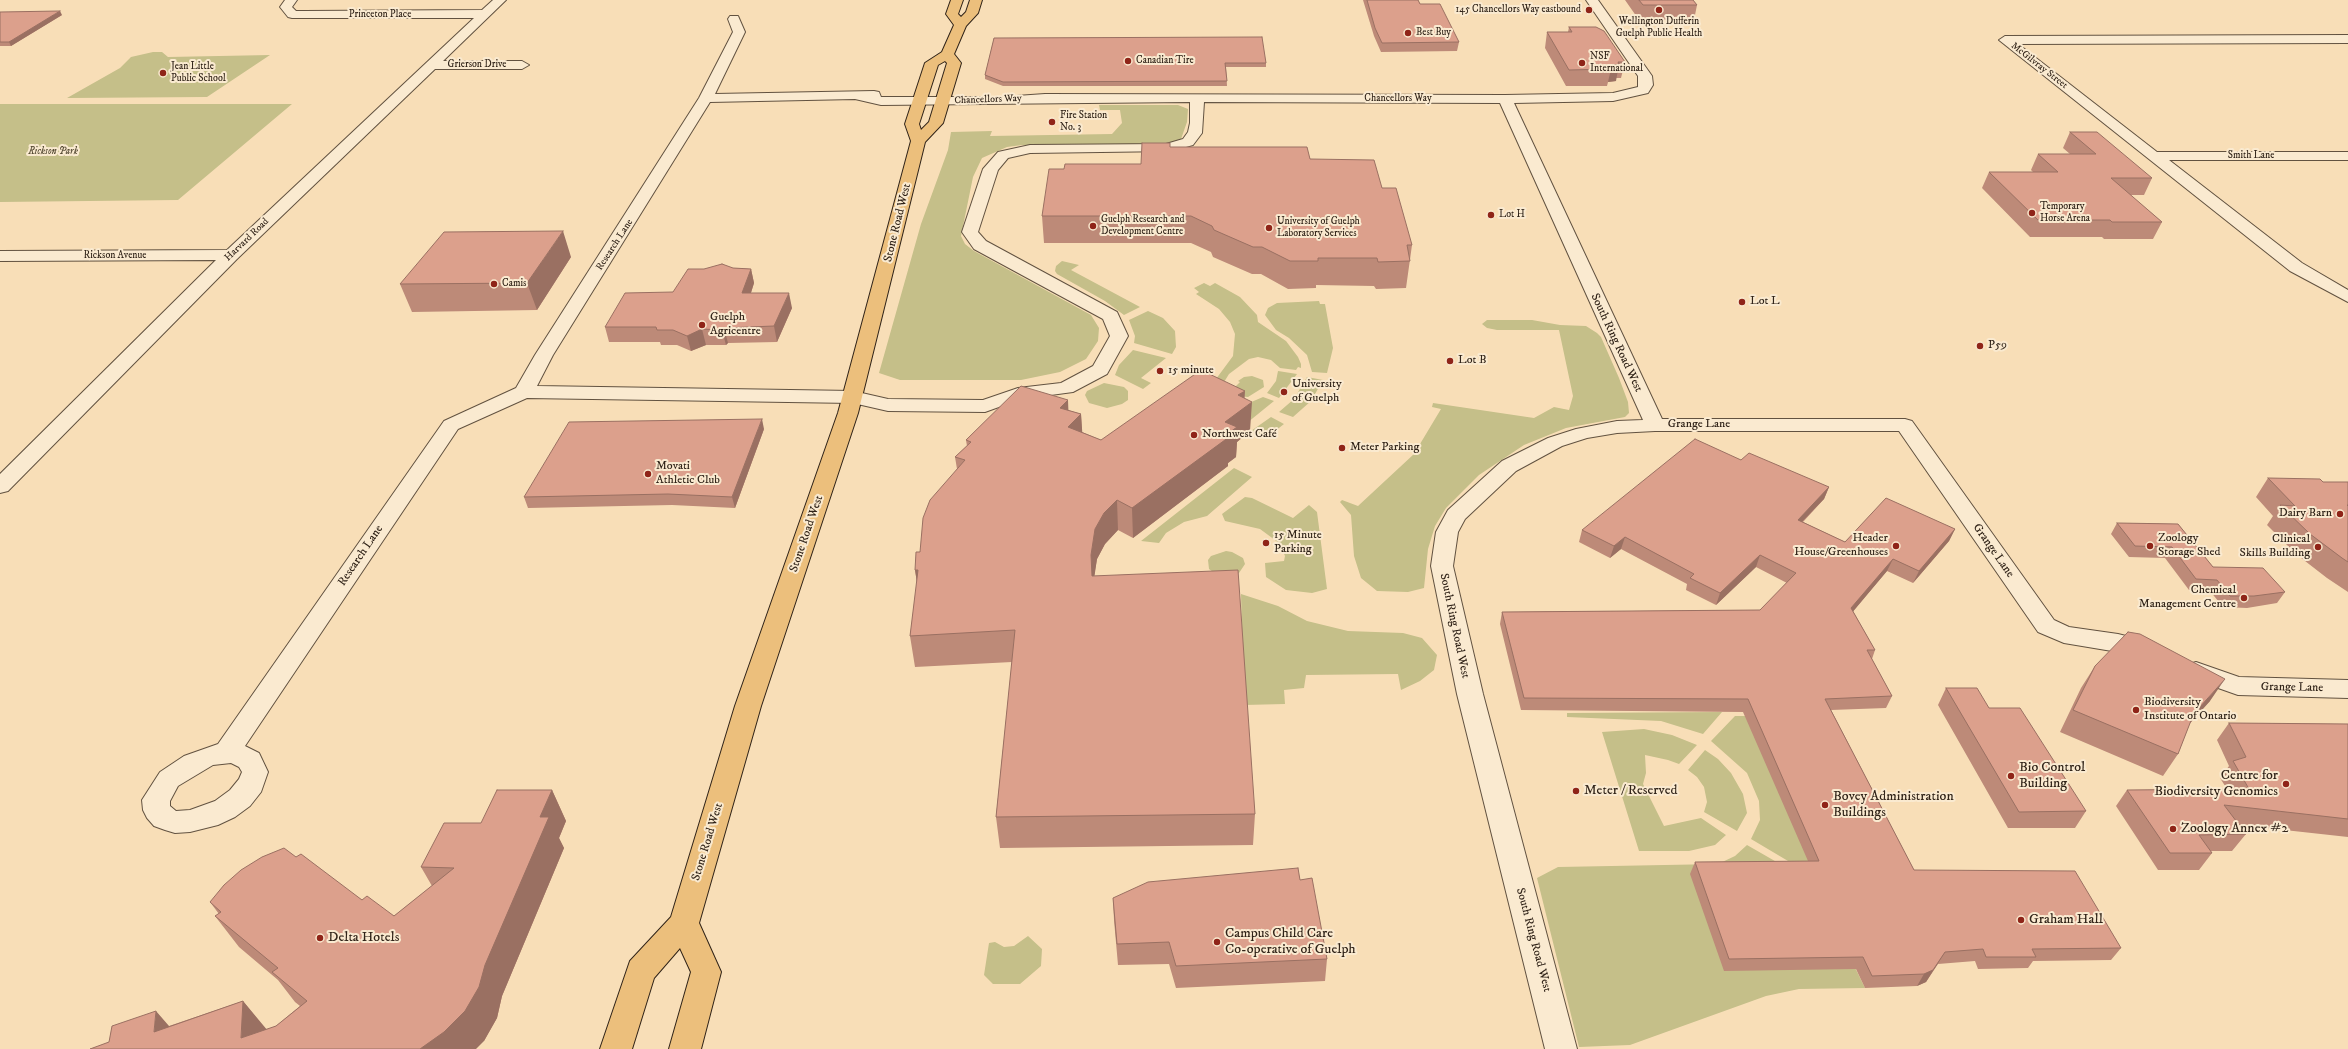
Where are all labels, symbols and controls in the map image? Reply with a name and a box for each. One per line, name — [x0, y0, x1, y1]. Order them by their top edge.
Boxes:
place label: 145 Chancellors Way eastbound — [1456, 4, 1581, 16]
marker: 145 Chancellors Way eastbound — [1584, 5, 1594, 15]
marker: Wellington Dufferin Guelph Public Health — [1654, 5, 1664, 15]
street label: Princeton Place — [349, 9, 411, 21]
place label: Wellington Dufferin Guelph Public Health — [1616, 16, 1702, 40]
place label: Best Buy — [1416, 27, 1451, 39]
marker: Best Buy — [1403, 28, 1413, 38]
street label: McGilvray Street — [2008, 40, 2070, 92]
place label: NSF International — [1590, 51, 1643, 74]
place label: Canadian Tire — [1136, 55, 1194, 67]
marker: Canadian Tire — [1123, 56, 1133, 66]
marker: NSF International — [1577, 58, 1587, 68]
street label: Grierson Drive — [448, 59, 506, 71]
place label: Jean Little Public School — [171, 61, 226, 84]
marker: Jean Little Public School — [158, 68, 168, 78]
street label: Chancellors Way — [954, 93, 1022, 107]
street label: Chancellors Way — [1364, 93, 1432, 105]
place label: Fire Station No. 3 — [1060, 110, 1107, 134]
marker: Fire Station No. 3 — [1047, 117, 1057, 127]
park label: Rickson Park — [28, 146, 78, 158]
street label: Smith Lane — [2228, 150, 2274, 162]
street label: Stone Road West — [881, 182, 915, 264]
place label: Temporary Horse Arena — [2040, 201, 2090, 224]
marker: Temporary Horse Arena — [2027, 208, 2037, 218]
place label: Lot H — [1499, 209, 1525, 221]
marker: Lot H — [1486, 210, 1496, 220]
place label: Guelph Research and Development Centre — [1101, 214, 1185, 238]
street label: Harvard Road — [222, 216, 272, 264]
place label: University of Guelph Laboratory Services — [1277, 216, 1360, 240]
street label: Research Lane — [594, 217, 636, 273]
marker: Guelph Research and Development Centre — [1088, 221, 1098, 231]
marker: University of Guelph Laboratory Services — [1264, 223, 1274, 233]
street label: Rickson Avenue — [84, 250, 146, 262]
place label: Camis — [502, 278, 526, 290]
marker: Camis — [489, 279, 499, 289]
street label: South Ring Road West — [1587, 291, 1645, 395]
place label: Lot L — [1750, 295, 1780, 309]
marker: Lot L — [1737, 297, 1747, 307]
place label: Guelph Agricentre — [710, 311, 761, 339]
marker: Guelph Agricentre — [697, 320, 707, 330]
place label: P59 — [1988, 339, 2007, 353]
marker: P59 — [1975, 341, 1985, 351]
place label: Lot B — [1458, 354, 1486, 368]
marker: Lot B — [1445, 356, 1455, 366]
place label: 15 minute — [1168, 364, 1214, 378]
marker: 15 minute — [1155, 366, 1165, 376]
place label: University of Guelph — [1292, 378, 1342, 406]
marker: University of Guelph — [1279, 387, 1289, 397]
street label: Grange Lane — [1668, 418, 1730, 432]
place label: Northwest Café — [1202, 428, 1277, 442]
marker: Northwest Café — [1189, 430, 1199, 440]
place label: Meter Parking — [1350, 441, 1419, 455]
marker: Meter Parking — [1337, 443, 1347, 453]
place label: Movati Athletic Club — [656, 460, 720, 488]
marker: Movati Athletic Club — [643, 469, 653, 479]
street label: Stone Road West — [787, 494, 827, 574]
place label: Dairy Barn — [2279, 507, 2332, 521]
marker: Dairy Barn — [2335, 509, 2345, 519]
street label: Grange Lane — [1969, 521, 2017, 581]
street label: Research Lane — [335, 523, 387, 589]
place label: 15 Minute Parking — [1274, 529, 1322, 557]
place label: Header House/Greenhouses — [1794, 532, 1888, 560]
place label: Zoology Storage Shed — [2158, 532, 2220, 560]
place label: Clinical Skills Building — [2240, 533, 2310, 561]
marker: 15 Minute Parking — [1261, 538, 1271, 548]
marker: Header House/Greenhouses — [1891, 541, 1901, 551]
marker: Zoology Storage Shed — [2145, 541, 2155, 551]
marker: Clinical Skills Building — [2313, 542, 2323, 552]
street label: South Ring Road West — [1436, 572, 1472, 680]
place label: Chemical Management Centre — [2139, 584, 2236, 612]
marker: Chemical Management Centre — [2239, 593, 2249, 603]
street label: Grange Lane — [2261, 680, 2323, 696]
place label: Biodiversity Institute of Ontario — [2144, 696, 2236, 724]
marker: Biodiversity Institute of Ontario — [2131, 705, 2141, 715]
place label: Bio Control Building — [2019, 760, 2085, 792]
place label: Centre for Biodiversity Genomics — [2154, 768, 2278, 800]
marker: Bio Control Building — [2006, 771, 2016, 781]
marker: Centre for Biodiversity Genomics — [2281, 779, 2291, 789]
place label: Meter / Reserved — [1584, 783, 1678, 799]
marker: Meter / Reserved — [1571, 786, 1581, 796]
place label: Bovey Administration Buildings — [1833, 789, 1954, 822]
marker: Bovey Administration Buildings — [1820, 800, 1830, 810]
street label: Stone Road West — [689, 801, 727, 883]
place label: Zoology Annex #2 — [2181, 821, 2288, 837]
marker: Zoology Annex #2 — [2168, 824, 2178, 834]
street label: South Ring Road West — [1512, 886, 1554, 994]
place label: Graham Hall — [2029, 912, 2103, 928]
marker: Graham Hall — [2016, 915, 2026, 925]
place label: Campus Child Care Co-operative of Guelph — [1225, 926, 1356, 958]
place label: Delta Hotels — [328, 930, 399, 946]
marker: Delta Hotels — [315, 933, 325, 943]
marker: Campus Child Care Co-operative of Guelph — [1212, 937, 1222, 947]

